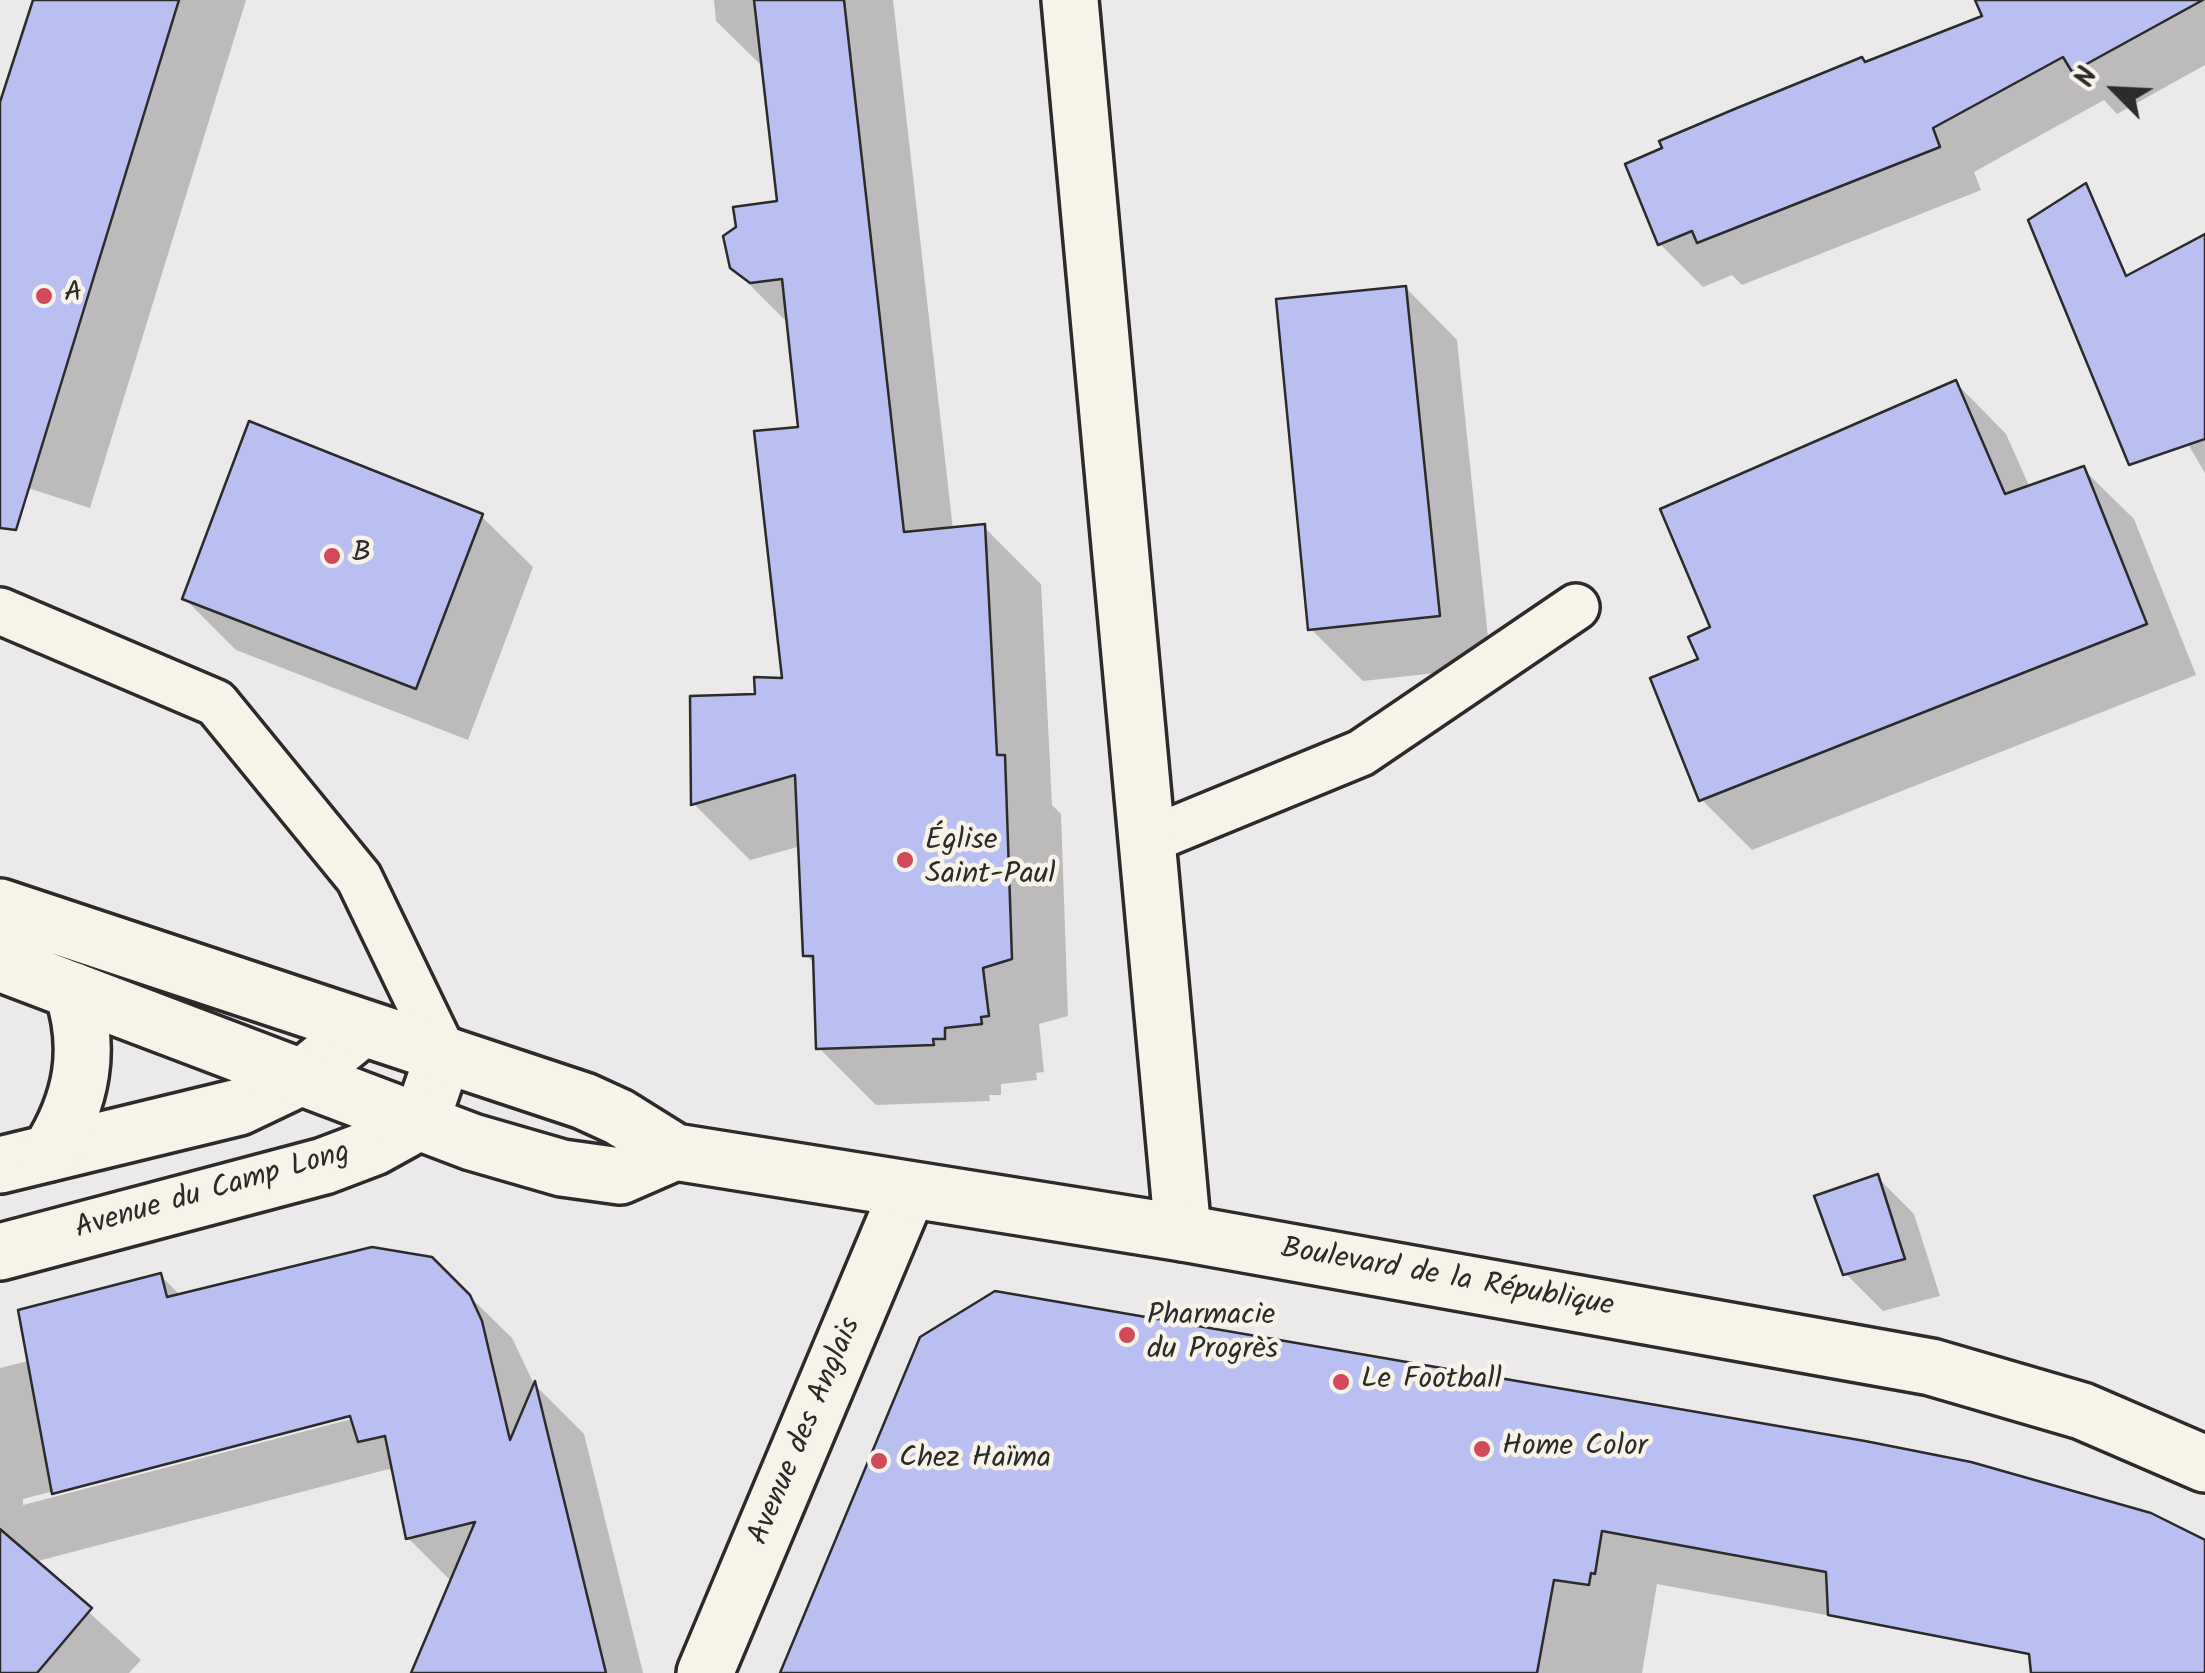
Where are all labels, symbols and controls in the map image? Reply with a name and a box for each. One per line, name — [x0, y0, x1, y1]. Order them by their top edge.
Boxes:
north arrow — [2065, 40, 2165, 140]
text: N — [2063, 60, 2111, 95]
place label: A — [64, 278, 82, 314]
marker: A — [33, 285, 55, 307]
place label: B — [352, 538, 371, 574]
marker: B — [321, 545, 343, 567]
place label: Église Saint-Paul — [925, 825, 1056, 896]
marker: Église Saint-Paul — [894, 849, 916, 871]
street label: Avenue du Camp Long — [71, 1137, 355, 1249]
street label: Boulevard de la République — [1278, 1233, 1616, 1327]
place label: Pharmacie du Progrès — [1147, 1300, 1278, 1370]
street label: Avenue des Anglais — [743, 1313, 871, 1551]
marker: Pharmacie du Progrès — [1116, 1324, 1138, 1346]
place label: Le Football — [1361, 1364, 1502, 1400]
marker: Le Football — [1330, 1371, 1352, 1393]
place label: Home Color — [1502, 1431, 1648, 1467]
marker: Home Color — [1471, 1438, 1493, 1460]
place label: Chez Haïma — [899, 1443, 1051, 1479]
marker: Chez Haïma — [868, 1450, 890, 1472]

